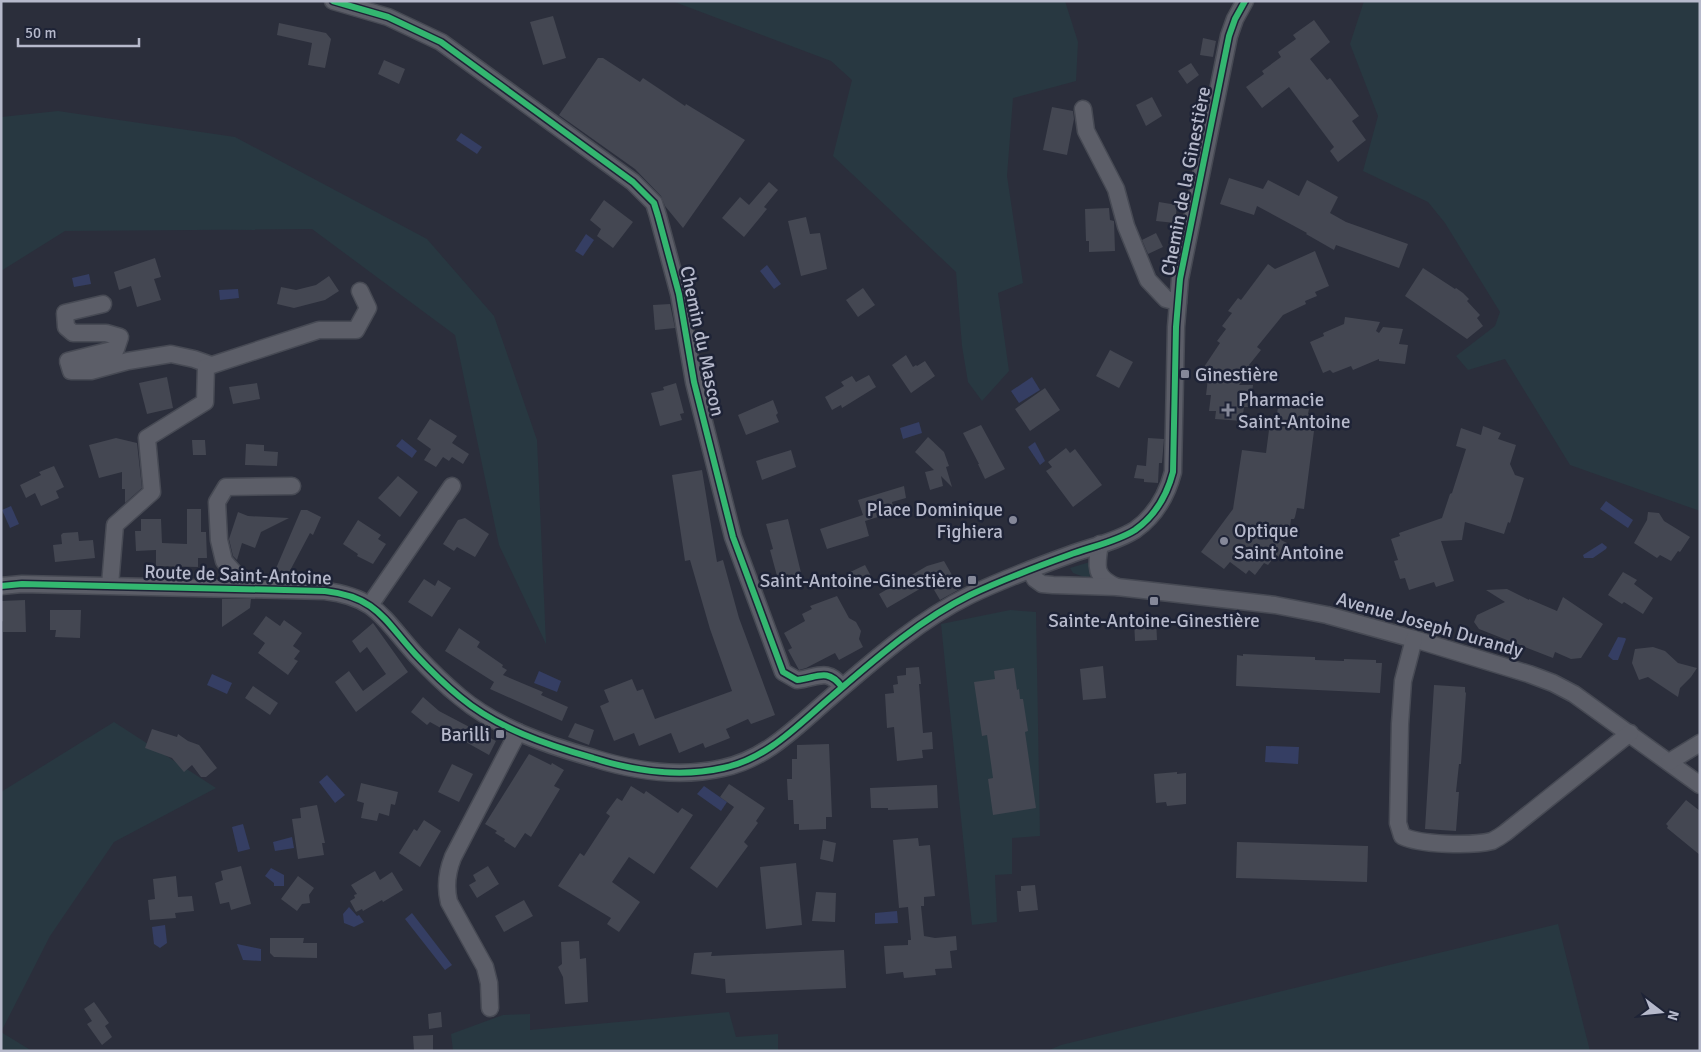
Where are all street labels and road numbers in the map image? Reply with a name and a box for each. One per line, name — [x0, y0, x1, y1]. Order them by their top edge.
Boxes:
street label: Chemin de la Ginestière — [1156, 84, 1216, 278]
street label: Chemin du Mascon — [674, 264, 730, 419]
street label: Route de Saint-Antoine — [144, 560, 332, 590]
street label: Avenue Joseph Durandy — [1334, 587, 1526, 663]

